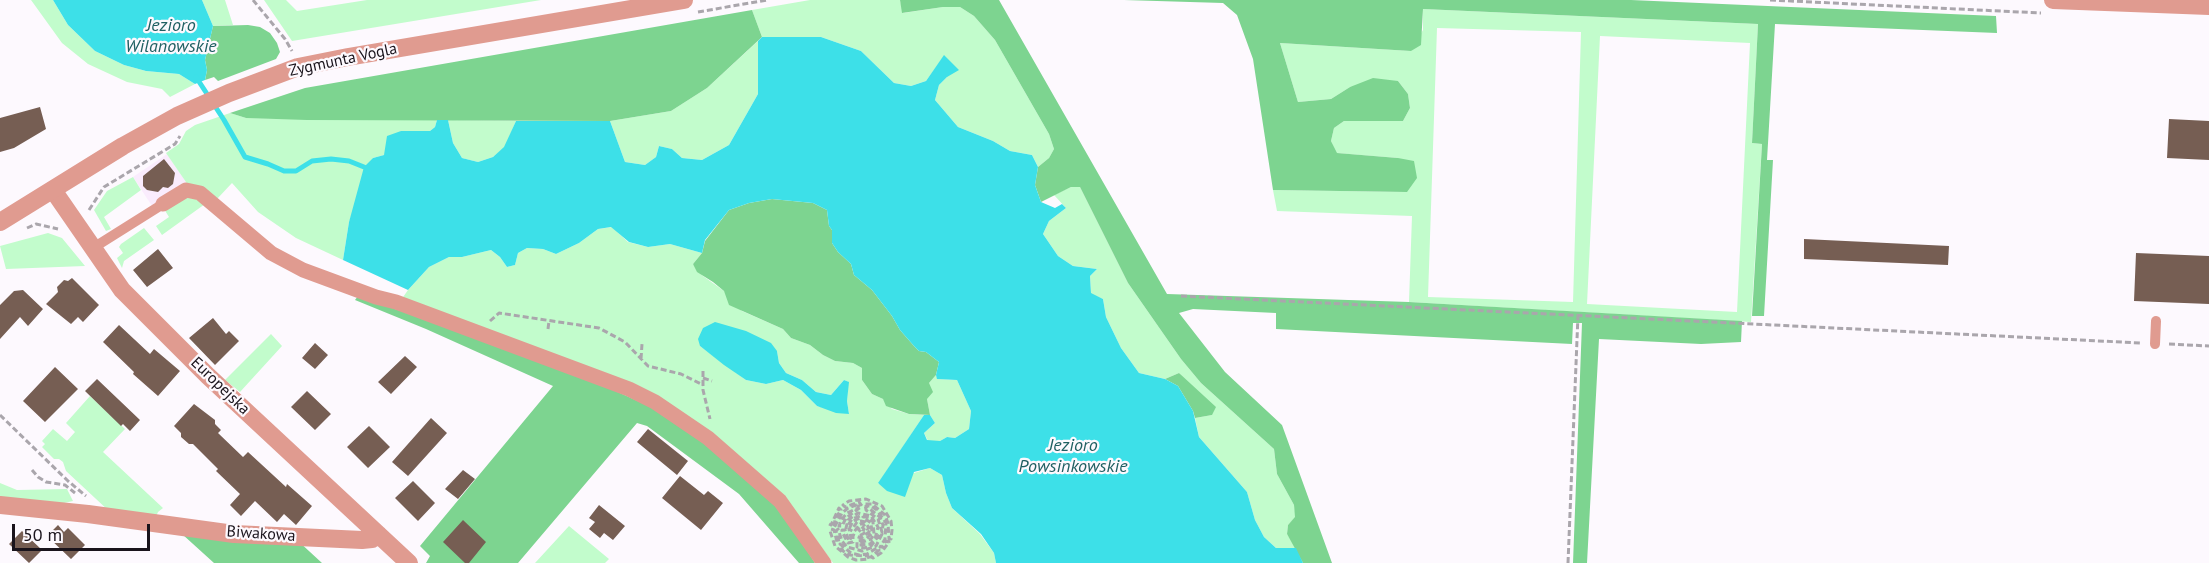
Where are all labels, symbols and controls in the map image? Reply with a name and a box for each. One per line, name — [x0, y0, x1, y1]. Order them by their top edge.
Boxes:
water label: Jezioro Wilanowskie — [125, 15, 217, 57]
street label: Zygmunta Vogla — [287, 39, 399, 81]
street label: Europejska — [186, 353, 254, 419]
water label: Jezioro Powsinkowskie — [1018, 435, 1128, 478]
scale bar — [15, 512, 153, 550]
street label: Biwakowa — [226, 522, 296, 546]
text: 50 m — [23, 523, 62, 546]

